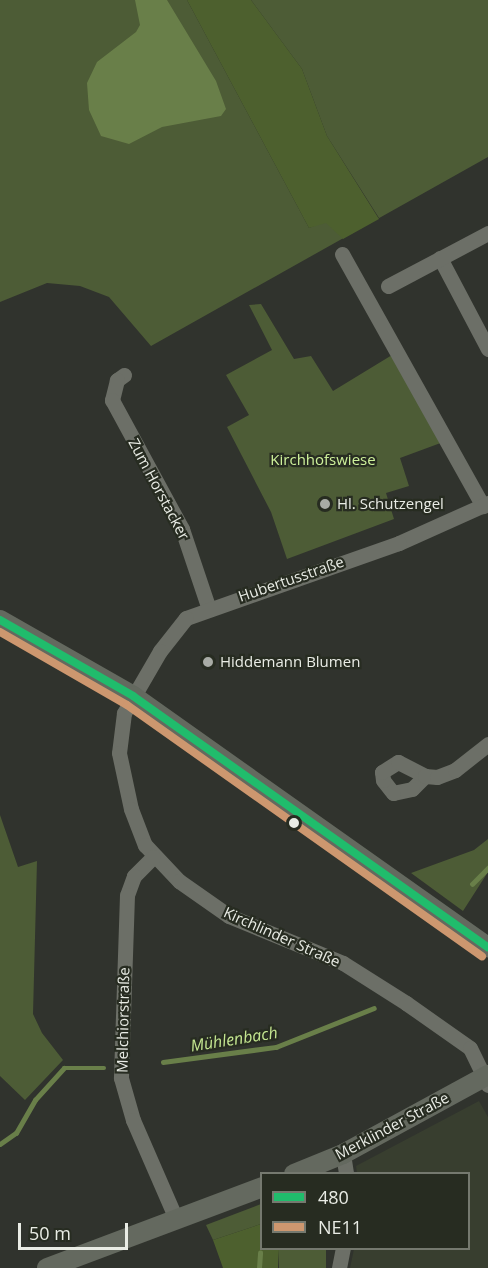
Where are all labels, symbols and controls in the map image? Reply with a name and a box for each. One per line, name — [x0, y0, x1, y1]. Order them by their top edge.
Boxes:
street label: Zum Horstacker — [125, 435, 193, 543]
park label: Kirchhofswiese — [270, 451, 376, 469]
place label: Hl. Schutzengel — [337, 495, 444, 513]
marker: Hl. Schutzengel — [318, 497, 332, 511]
street label: Hubertusstraße — [236, 553, 346, 605]
place label: Hiddemann Blumen — [220, 653, 360, 671]
marker: Hiddemann Blumen — [201, 655, 215, 669]
unlabelled marker — [288, 817, 300, 829]
street label: Kirchlinder Straße — [221, 903, 343, 971]
street label: Melchiorstraße — [113, 967, 133, 1073]
water label: Mühlenbach — [189, 1023, 279, 1055]
street label: Merklinder Straße — [332, 1088, 452, 1164]
legend — [260, 1172, 470, 1250]
text: 480 — [318, 1185, 349, 1209]
scale bar — [21, 1211, 130, 1249]
text: NE11 — [318, 1215, 362, 1239]
text: 50 m — [29, 1221, 71, 1245]

